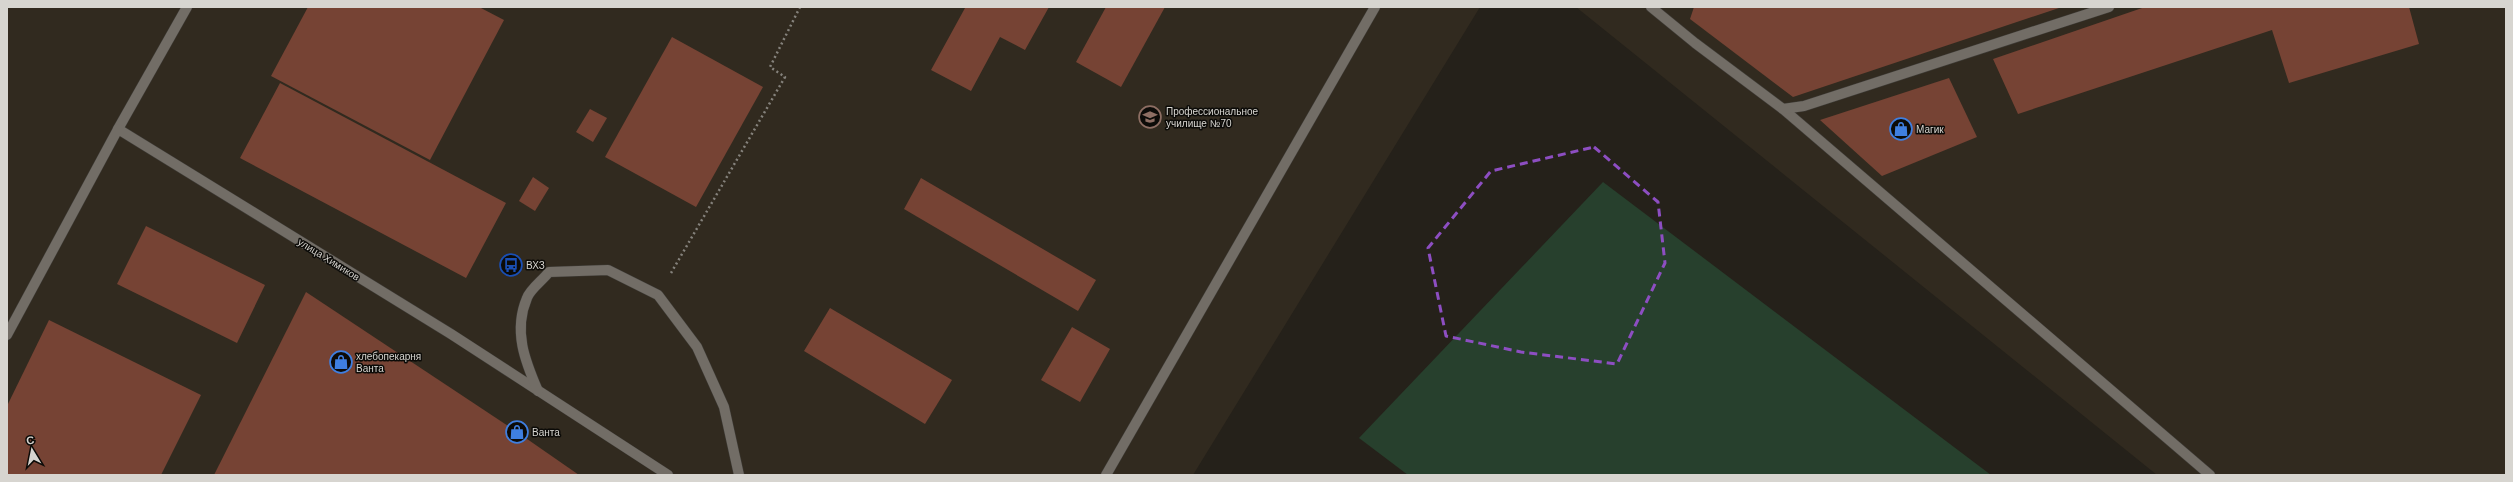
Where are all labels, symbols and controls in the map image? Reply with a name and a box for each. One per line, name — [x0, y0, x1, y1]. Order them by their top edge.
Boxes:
school or university icon: Профессиональное училище №70 — [1137, 104, 1163, 130]
place label: Профессиональное училище №70 — [1166, 106, 1258, 129]
shop icon: Магик — [1888, 116, 1914, 142]
place label: Магик — [1916, 124, 1944, 135]
street label: улица Химиков — [296, 236, 361, 283]
bus stop icon: ВХЗ — [498, 252, 524, 278]
place label: ВХЗ — [526, 260, 545, 271]
shop icon: хлебопекарня Ванта — [328, 349, 354, 375]
place label: хлебопекарня Ванта — [356, 351, 421, 374]
shop icon: Ванта — [504, 419, 530, 445]
place label: Ванта — [532, 427, 560, 438]
north arrow — [12, 430, 52, 470]
text: С — [25, 434, 35, 447]

